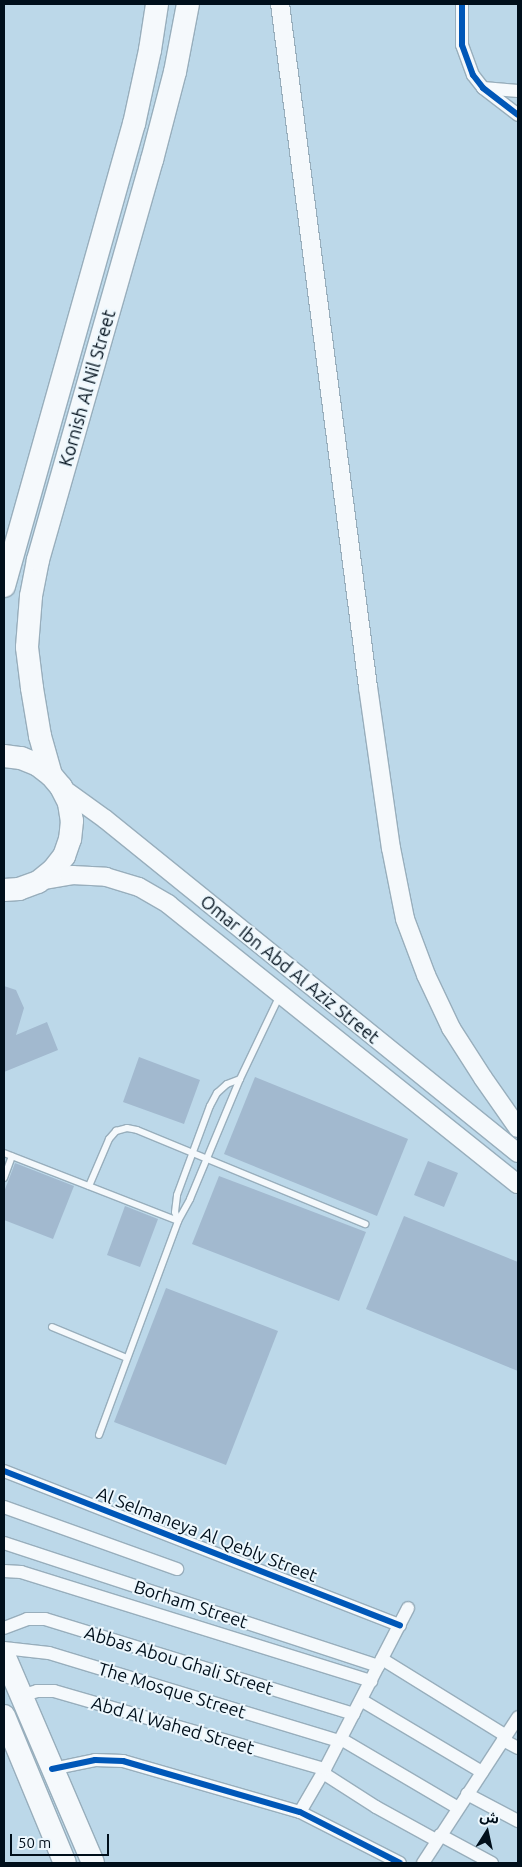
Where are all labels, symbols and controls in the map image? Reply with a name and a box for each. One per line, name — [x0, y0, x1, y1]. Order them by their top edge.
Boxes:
street label: Kornish Al Nil Street — [54, 307, 120, 469]
street label: Omar Ibn Abd Al Aziz Street — [196, 890, 384, 1048]
street label: Al Selmaneya Al Qebly Street — [94, 1482, 320, 1586]
street label: Borham Street — [131, 1575, 251, 1633]
street label: Abbas Abou Ghali Street — [82, 1621, 276, 1699]
street label: The Mosque Street — [95, 1657, 249, 1723]
street label: Abd Al Wahed Street — [89, 1691, 257, 1759]
north arrow — [462, 1807, 512, 1857]
text: ش — [479, 1808, 500, 1827]
scale bar — [12, 1824, 111, 1856]
text: 50 m — [18, 1834, 51, 1851]

